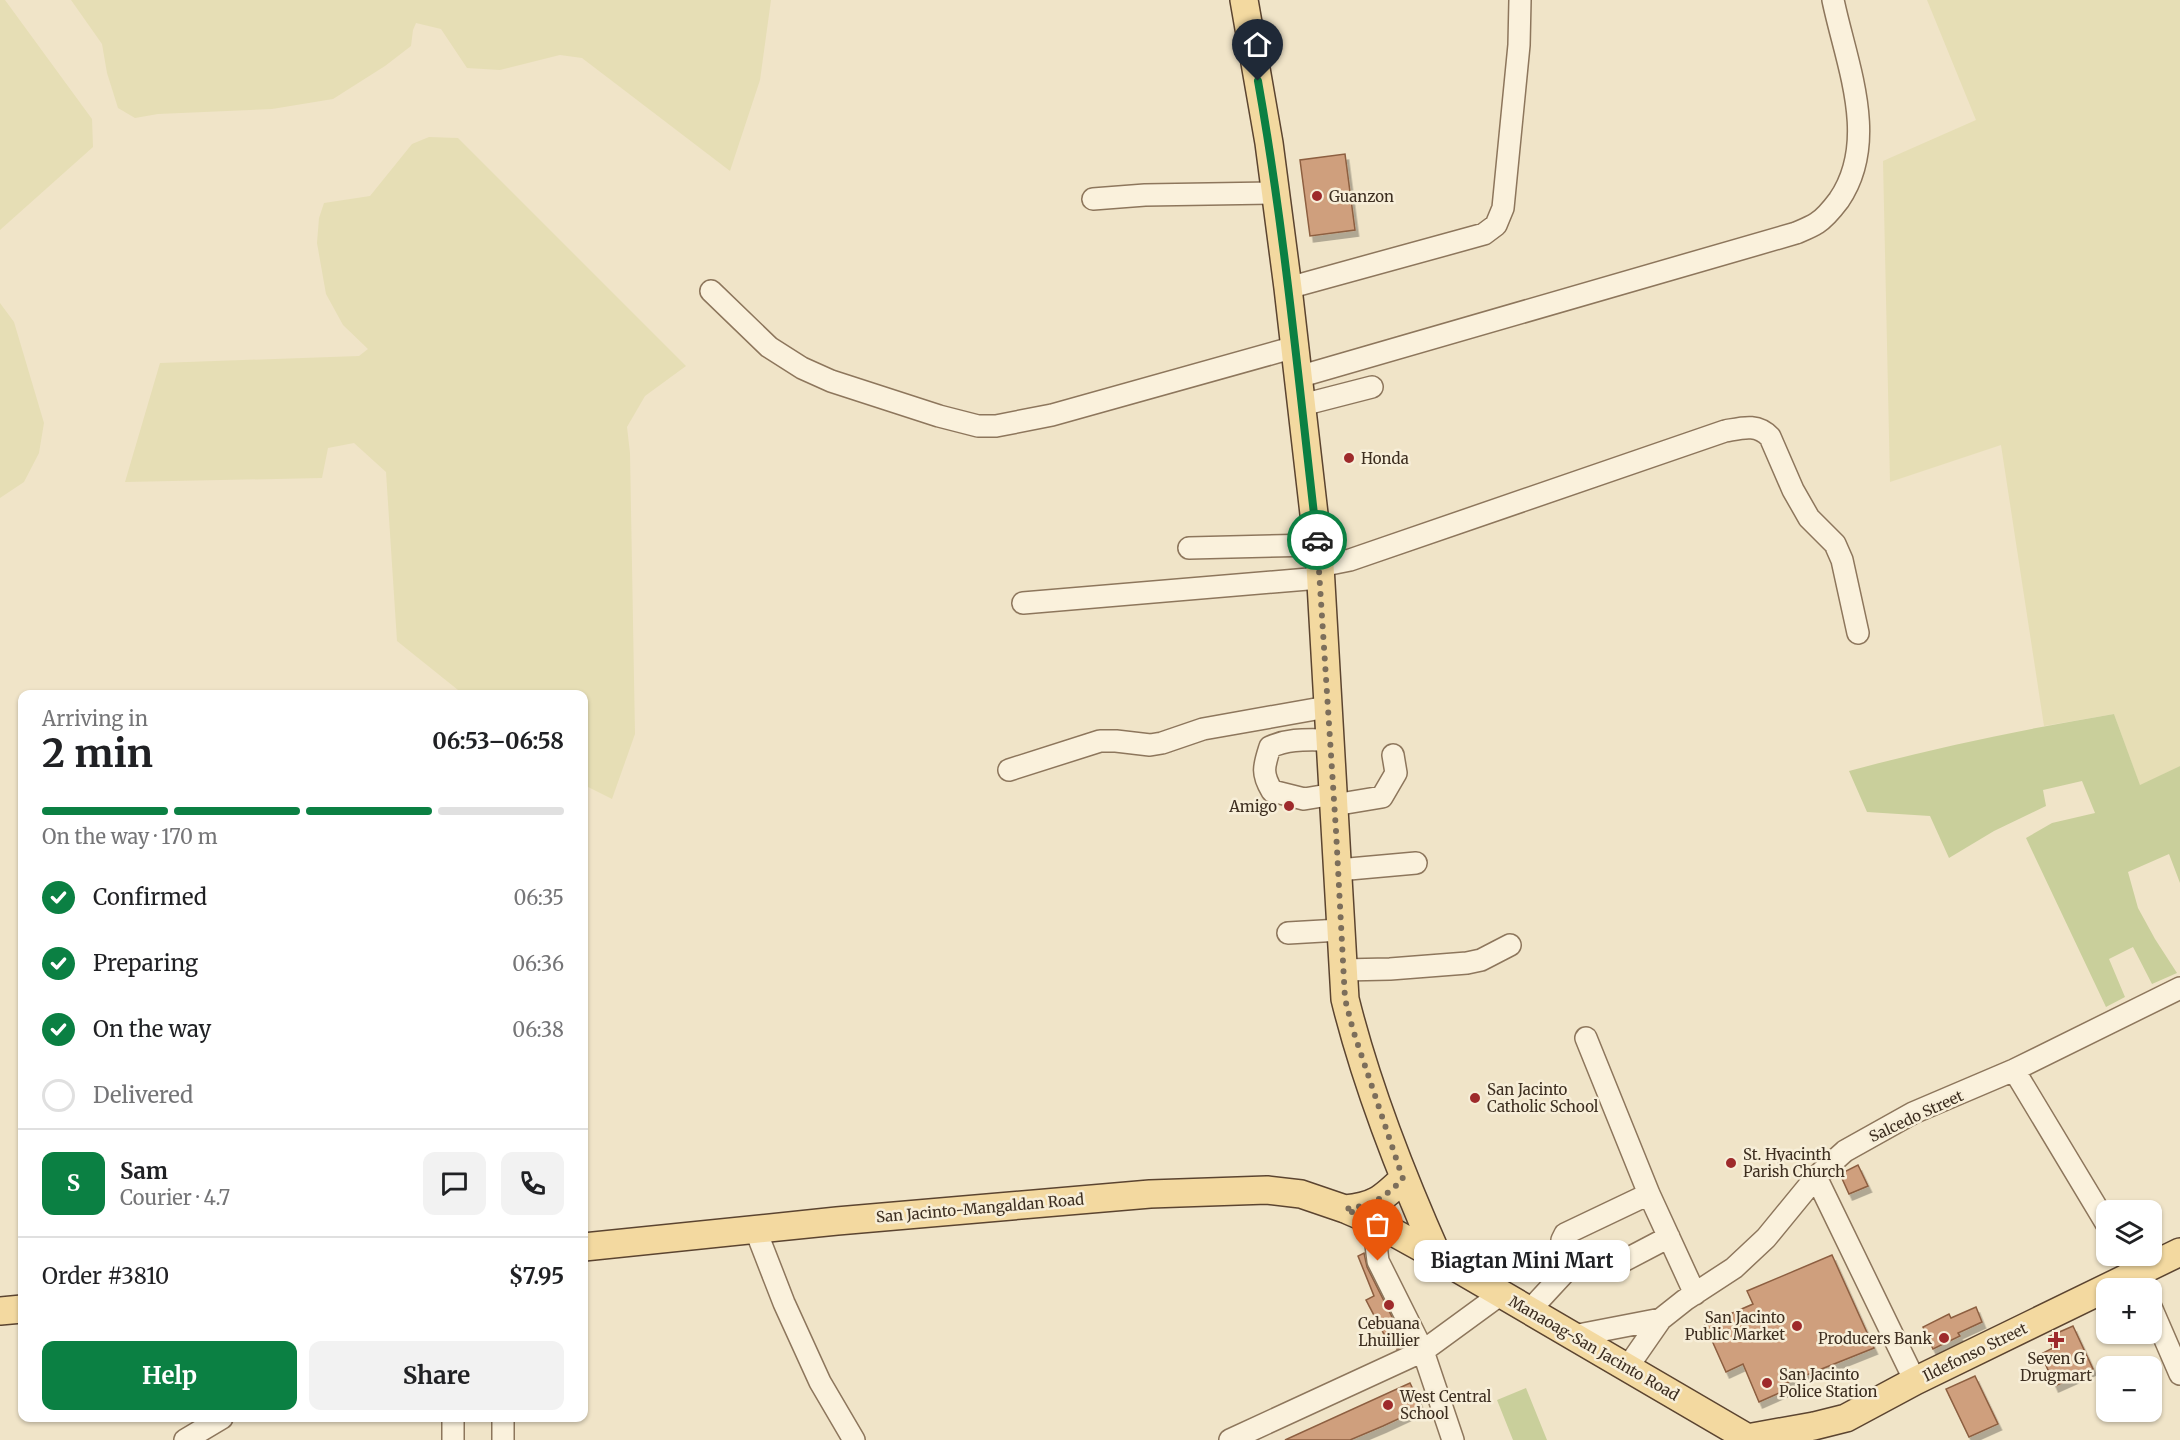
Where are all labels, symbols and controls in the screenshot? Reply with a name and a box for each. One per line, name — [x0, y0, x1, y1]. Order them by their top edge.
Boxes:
pin — [1232, 19, 1283, 81]
icon: home — [1241, 28, 1274, 61]
place label: Guanzon — [1329, 187, 1394, 206]
marker: Guanzon — [1310, 189, 1324, 203]
place label: Honda — [1361, 449, 1409, 468]
marker: Honda — [1342, 451, 1356, 465]
courier — [1287, 510, 1347, 570]
icon: car — [1301, 524, 1334, 557]
text: Arriving in — [42, 706, 148, 731]
text: 06:53–06:58 — [432, 727, 564, 755]
text: 2 min — [42, 729, 153, 778]
place label: Amigo — [1228, 797, 1277, 816]
marker: Amigo — [1282, 799, 1296, 813]
text: On the way · 170 m — [42, 824, 218, 849]
icon: check — [42, 881, 75, 914]
text: Confirmed — [93, 883, 207, 911]
text: 06:35 — [513, 885, 564, 910]
icon: check — [42, 947, 75, 980]
text: Preparing — [93, 949, 198, 977]
text: 06:36 — [512, 951, 564, 976]
icon: check — [42, 1013, 75, 1046]
text: On the way — [93, 1015, 211, 1043]
text: 06:38 — [512, 1017, 564, 1042]
place label: San Jacinto Catholic School — [1487, 1080, 1599, 1116]
text: Delivered — [93, 1081, 193, 1109]
street label: Salcedo Street — [1866, 1086, 1966, 1146]
marker: San Jacinto Catholic School — [1468, 1091, 1482, 1105]
place label: St. Hyacinth Parish Church — [1743, 1145, 1845, 1181]
button: chat — [423, 1152, 486, 1215]
button: phone — [501, 1152, 564, 1215]
marker: St. Hyacinth Parish Church — [1724, 1156, 1738, 1170]
text: Sam — [120, 1157, 168, 1185]
text: S — [67, 1169, 80, 1197]
text: Courier · 4.7 — [120, 1185, 230, 1210]
street label: San Jacinto-Mangaldan Road — [875, 1189, 1085, 1227]
pin — [1352, 1199, 1403, 1261]
map controls — [2096, 1200, 2162, 1422]
button: layers — [2096, 1200, 2162, 1266]
icon: bag — [1361, 1208, 1394, 1241]
callout: Biagtan Mini Mart — [1414, 1240, 1630, 1282]
text: Biagtan Mini Mart — [1431, 1248, 1613, 1273]
text: Order #3810 — [42, 1262, 169, 1290]
text: $7.95 — [509, 1262, 564, 1290]
button: + — [2096, 1278, 2162, 1344]
street label: Manaoag-San Jacinto Road — [1505, 1291, 1683, 1405]
marker: Cebuana Lhuillier — [1382, 1298, 1396, 1312]
place label: San Jacinto Public Market — [1685, 1308, 1785, 1344]
place label: Cebuana Lhuillier — [1358, 1314, 1420, 1350]
street label: Ildefonso Street — [1920, 1318, 2030, 1386]
marker: San Jacinto Public Market — [1790, 1319, 1804, 1333]
place label: Producers Bank — [1818, 1329, 1932, 1348]
marker: Producers Bank — [1937, 1331, 1951, 1345]
marker: Seven G Drugmart — [2049, 1333, 2063, 1347]
button: Help — [42, 1341, 297, 1410]
button: Share — [309, 1341, 564, 1410]
place label: Seven G Drugmart — [2020, 1349, 2092, 1385]
button: − — [2096, 1356, 2162, 1422]
place label: San Jacinto Police Station — [1779, 1365, 1877, 1401]
marker: San Jacinto Police Station — [1760, 1376, 1774, 1390]
place label: West Central School — [1399, 1387, 1492, 1423]
marker: West Central School — [1381, 1398, 1395, 1412]

